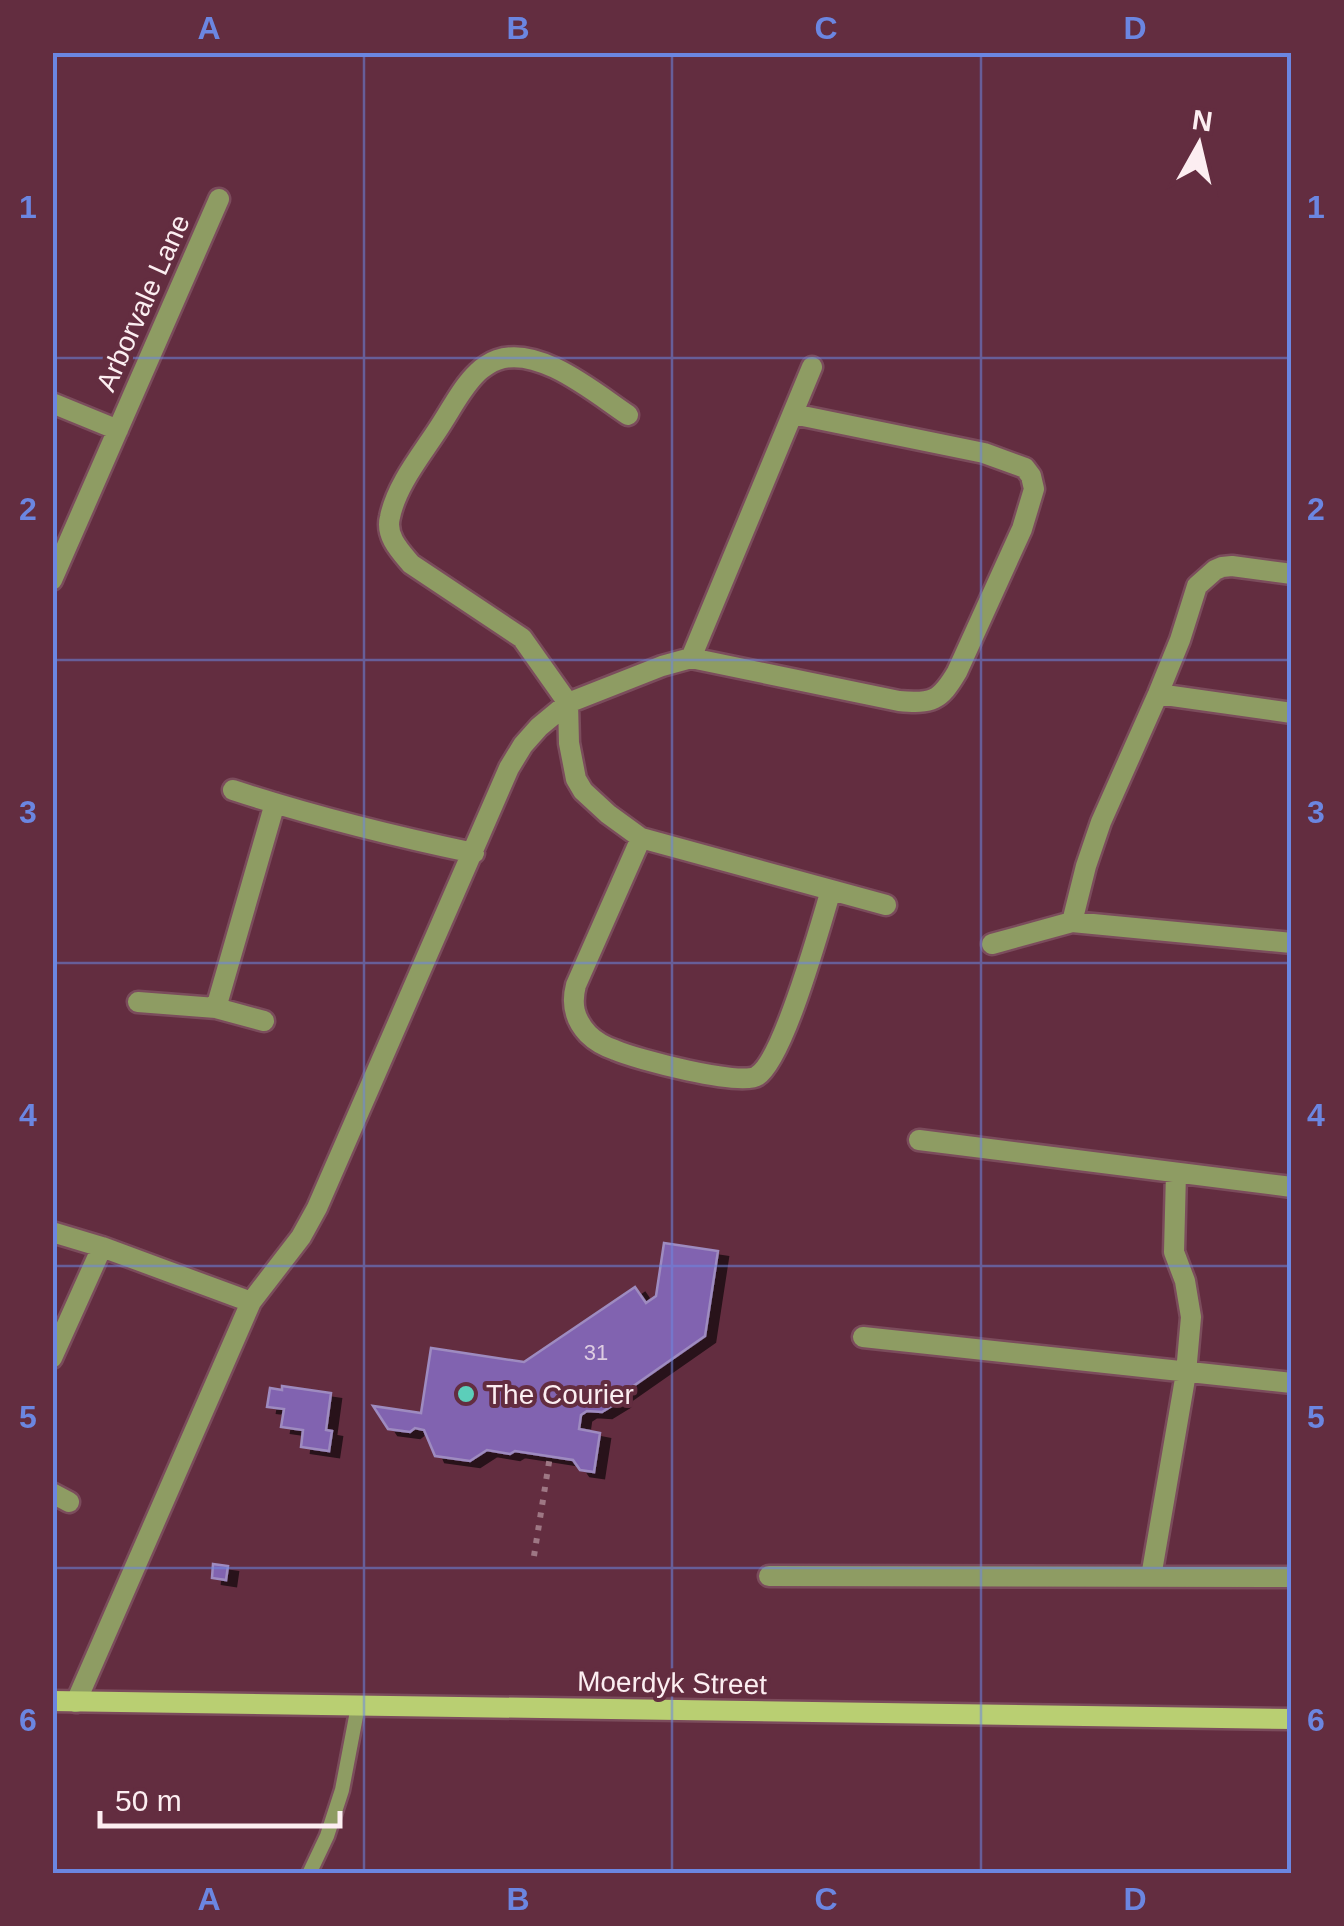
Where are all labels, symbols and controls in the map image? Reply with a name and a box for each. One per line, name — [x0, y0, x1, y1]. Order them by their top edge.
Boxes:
text: A — [197, 10, 221, 46]
text: B — [506, 10, 530, 46]
text: C — [814, 10, 838, 46]
text: D — [1123, 10, 1147, 46]
north arrow — [1149, 95, 1249, 195]
text: N — [1190, 104, 1215, 137]
text: 1 — [19, 189, 37, 225]
text: 1 — [1307, 189, 1325, 225]
street label: Arborvale Lane — [90, 210, 196, 396]
text: 2 — [19, 491, 37, 527]
text: 2 — [1307, 491, 1325, 527]
text: 3 — [19, 794, 37, 830]
text: 3 — [1307, 794, 1325, 830]
text: 4 — [19, 1097, 37, 1133]
text: 4 — [1307, 1097, 1325, 1133]
house number: 31 — [584, 1340, 608, 1365]
place label: The Courier — [486, 1379, 634, 1410]
marker: The Courier — [455, 1383, 477, 1405]
text: 5 — [19, 1399, 37, 1435]
text: 5 — [1307, 1399, 1325, 1435]
street label: Moerdyk Street — [577, 1666, 767, 1700]
text: 6 — [19, 1702, 37, 1738]
text: 6 — [1307, 1702, 1325, 1738]
scale bar — [100, 1766, 340, 1828]
text: 50 m — [115, 1784, 182, 1817]
text: A — [197, 1881, 221, 1917]
text: B — [506, 1881, 530, 1917]
text: C — [814, 1881, 838, 1917]
text: D — [1123, 1881, 1147, 1917]

